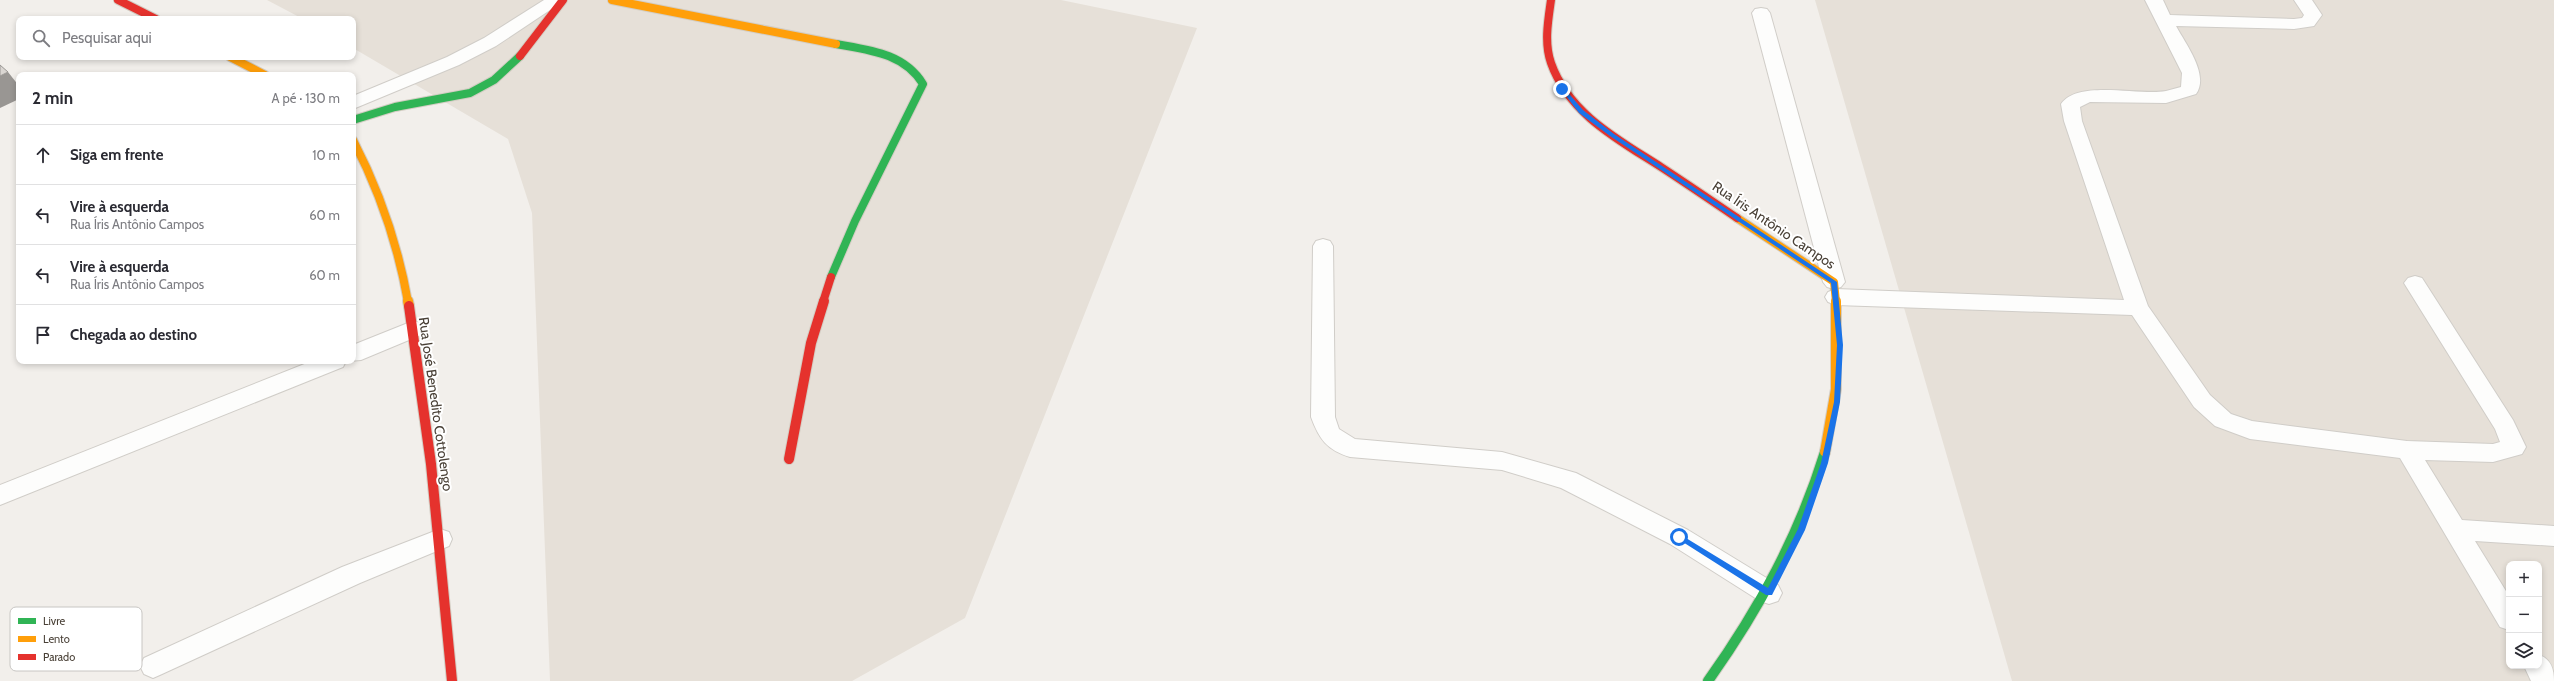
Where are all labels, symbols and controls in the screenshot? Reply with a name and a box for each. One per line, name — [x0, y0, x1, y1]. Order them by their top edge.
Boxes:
search box — [16, 16, 356, 60]
icon: search — [30, 27, 52, 49]
text: Pesquisar aqui — [62, 29, 152, 47]
route end — [1553, 80, 1571, 98]
text: 2 min — [32, 88, 73, 108]
text: A pé · 130 m — [272, 90, 340, 106]
icon: ahead — [32, 144, 54, 166]
text: Siga em frente — [70, 146, 163, 164]
text: 10 m — [312, 147, 340, 163]
street label: Rua Íris Antônio Campos — [1709, 177, 1839, 273]
text: Vire à esquerda — [70, 198, 169, 216]
icon: left — [32, 204, 54, 226]
text: 60 m — [309, 207, 340, 223]
text: Rua Íris Antônio Campos — [70, 216, 204, 232]
text: Vire à esquerda — [70, 258, 169, 276]
icon: left — [32, 264, 54, 286]
text: 60 m — [309, 267, 340, 283]
text: Rua Íris Antônio Campos — [70, 276, 204, 292]
street label: Rua José Benedito Cottolengo — [415, 316, 457, 492]
icon: arrive — [32, 324, 54, 346]
text: Chegada ao destino — [70, 326, 197, 344]
route start — [1670, 528, 1688, 546]
map controls — [2506, 561, 2542, 669]
button: + — [2506, 561, 2542, 597]
button: − — [2506, 597, 2542, 633]
legend — [10, 607, 142, 671]
text: Livre — [43, 614, 66, 628]
text: Lento — [43, 632, 70, 646]
button: layers — [2506, 633, 2542, 669]
text: Parado — [43, 650, 75, 664]

